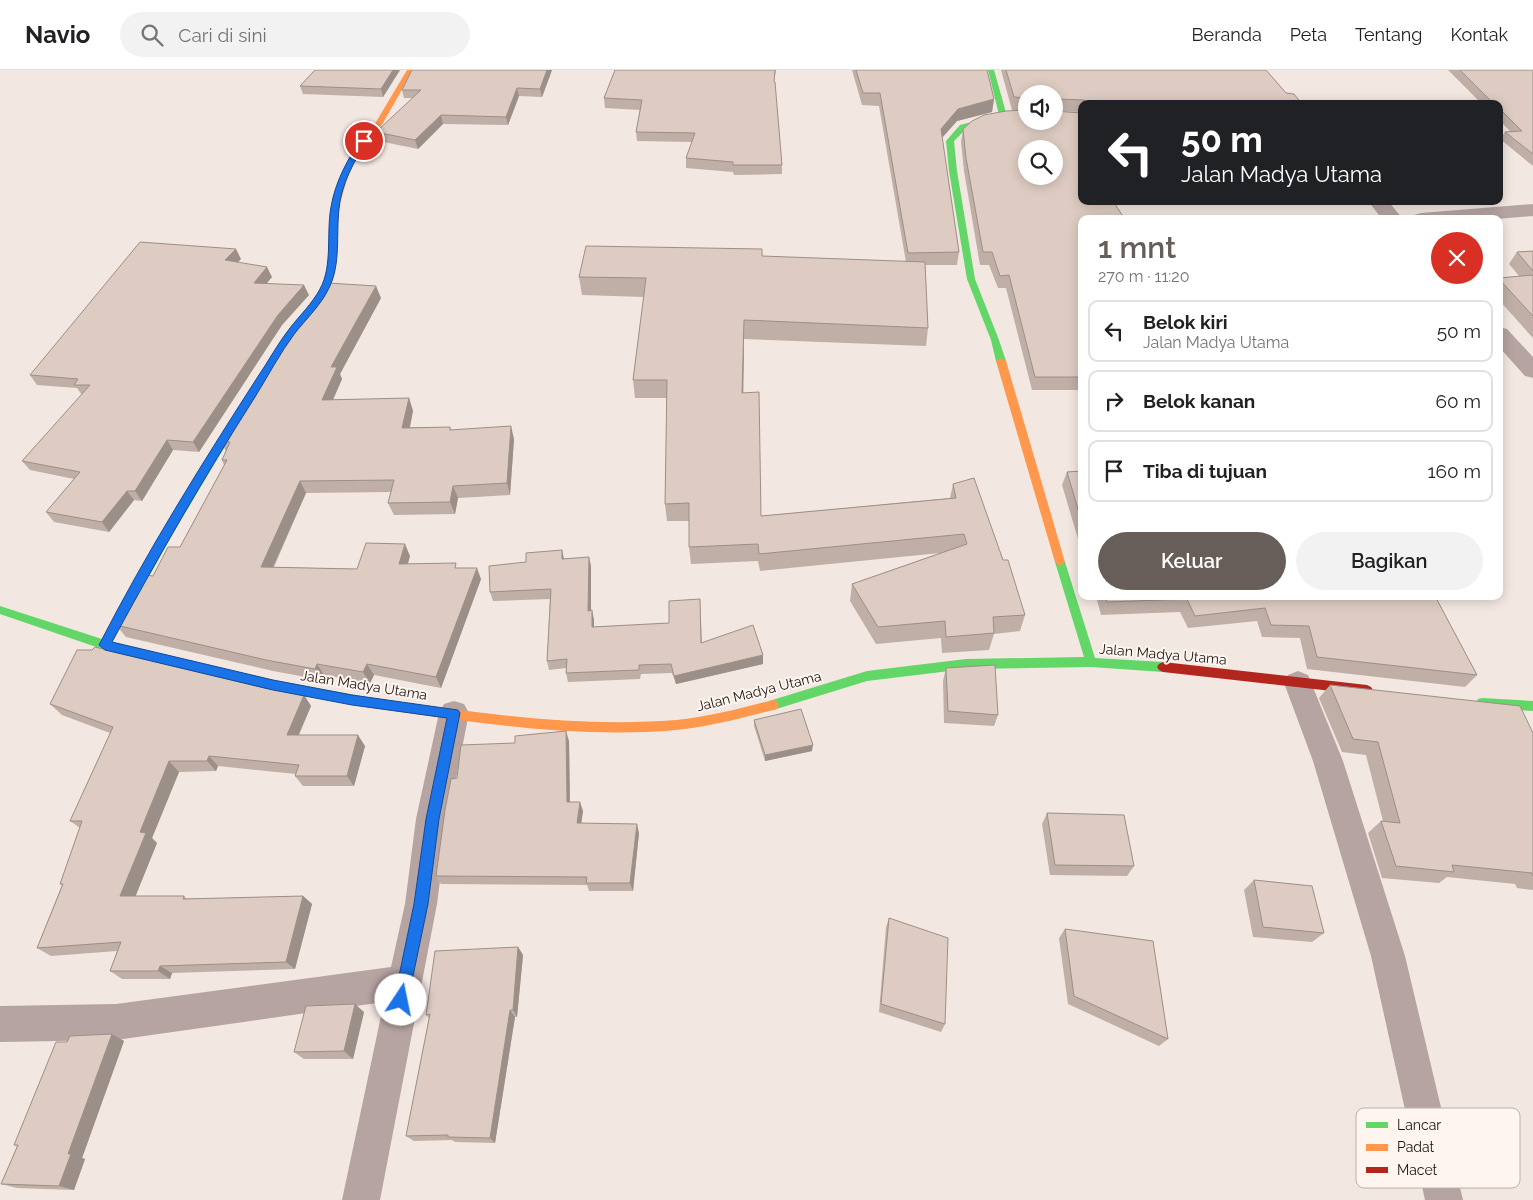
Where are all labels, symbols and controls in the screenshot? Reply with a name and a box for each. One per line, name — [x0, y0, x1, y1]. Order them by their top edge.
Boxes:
search box — [120, 12, 470, 57]
text: Navio — [25, 20, 90, 49]
icon: search — [138, 21, 166, 49]
text: Cari di sini — [178, 24, 267, 46]
text: Beranda — [1192, 24, 1262, 45]
text: Peta — [1290, 24, 1327, 45]
text: Tentang — [1355, 24, 1422, 45]
text: Kontak — [1450, 24, 1508, 45]
map controls — [1018, 85, 1063, 185]
button: sound — [1018, 85, 1063, 130]
text: 50 m — [1181, 119, 1263, 160]
pin — [343, 120, 385, 162]
icon: left — [1098, 120, 1163, 185]
icon: arrive — [350, 127, 378, 155]
button: search — [1018, 140, 1063, 185]
text: Jalan Madya Utama — [1181, 161, 1382, 187]
text: 1 mnt — [1098, 230, 1176, 265]
button: close — [1431, 232, 1483, 284]
text: 270 m · 11:20 — [1098, 267, 1189, 286]
text: Belok kiri — [1143, 311, 1228, 333]
icon: left — [1100, 317, 1128, 345]
text: 50 m — [1437, 320, 1481, 342]
text: Jalan Madya Utama — [1143, 333, 1289, 352]
icon: right — [1100, 387, 1128, 415]
text: Belok kanan — [1143, 390, 1255, 412]
text: 60 m — [1436, 390, 1481, 412]
icon: arrive — [1100, 457, 1128, 485]
text: Tiba di tujuan — [1143, 460, 1267, 482]
text: 160 m — [1427, 460, 1481, 482]
button: Keluar — [1098, 532, 1286, 590]
button: Bagikan — [1296, 532, 1483, 590]
street label: Jalan Madya Utama — [1099, 640, 1227, 668]
street label: Jalan Madya Utama — [300, 667, 428, 703]
street label: Jalan Madya Utama — [695, 668, 823, 714]
position arrow — [374, 973, 426, 1025]
legend — [1356, 1108, 1520, 1188]
text: Lancar — [1397, 1117, 1441, 1133]
text: Padat — [1397, 1139, 1435, 1155]
text: Macet — [1397, 1162, 1438, 1178]

